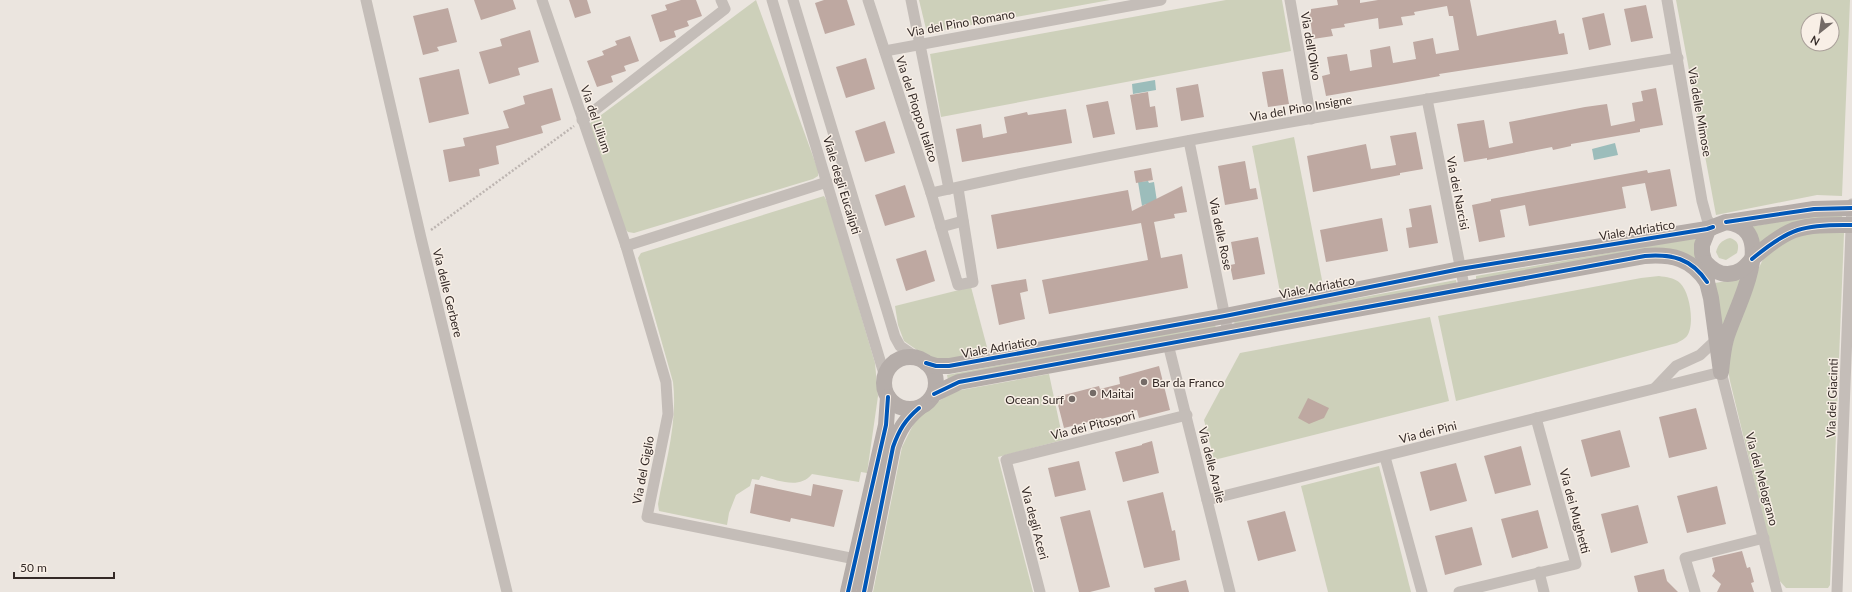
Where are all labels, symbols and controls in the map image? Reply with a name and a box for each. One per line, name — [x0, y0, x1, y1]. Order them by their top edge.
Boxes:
street label: Via del Pino Romano — [906, 6, 1016, 40]
street label: Via dell'Olivo — [1298, 11, 1324, 82]
north arrow — [1800, 12, 1840, 52]
text: N — [1808, 33, 1822, 49]
street label: Via del Pioppo Italico — [893, 54, 941, 164]
street label: Via delle Mimose — [1685, 66, 1715, 158]
street label: Via del Lilium — [577, 83, 615, 155]
street label: Via del Pino Insigne — [1249, 92, 1353, 124]
street label: Viale degli Eucalipti — [820, 134, 864, 236]
street label: Via dei Narcisi — [1444, 155, 1473, 231]
street label: Via delle Rose — [1206, 196, 1236, 272]
street label: Viale Adriatico — [1598, 217, 1676, 243]
street label: Via delle Gerbere — [430, 247, 466, 339]
street label: Viale Adriatico — [1278, 272, 1356, 302]
street label: Viale Adriatico — [960, 333, 1038, 361]
street label: Via dei Giacinti — [1823, 358, 1841, 438]
place label: Bar da Franco — [1152, 375, 1224, 390]
marker: Bar da Franco — [1139, 377, 1149, 387]
place label: Maitai — [1101, 386, 1134, 401]
marker: Maitai — [1088, 388, 1098, 398]
place label: Ocean Surf — [1005, 392, 1065, 407]
marker: Ocean Surf — [1067, 394, 1077, 404]
street label: Via dei Pitospori — [1049, 407, 1137, 443]
street label: Via dei Pini — [1398, 418, 1458, 446]
street label: Via delle Aralie — [1195, 425, 1229, 505]
street label: Via del Melograno — [1742, 431, 1782, 527]
street label: Via del Giglio — [629, 434, 657, 505]
street label: Via dei Mughetti — [1556, 467, 1594, 555]
street label: Via degli Aceri — [1018, 485, 1052, 561]
scale bar — [14, 554, 114, 580]
text: 50 m — [20, 560, 47, 575]

